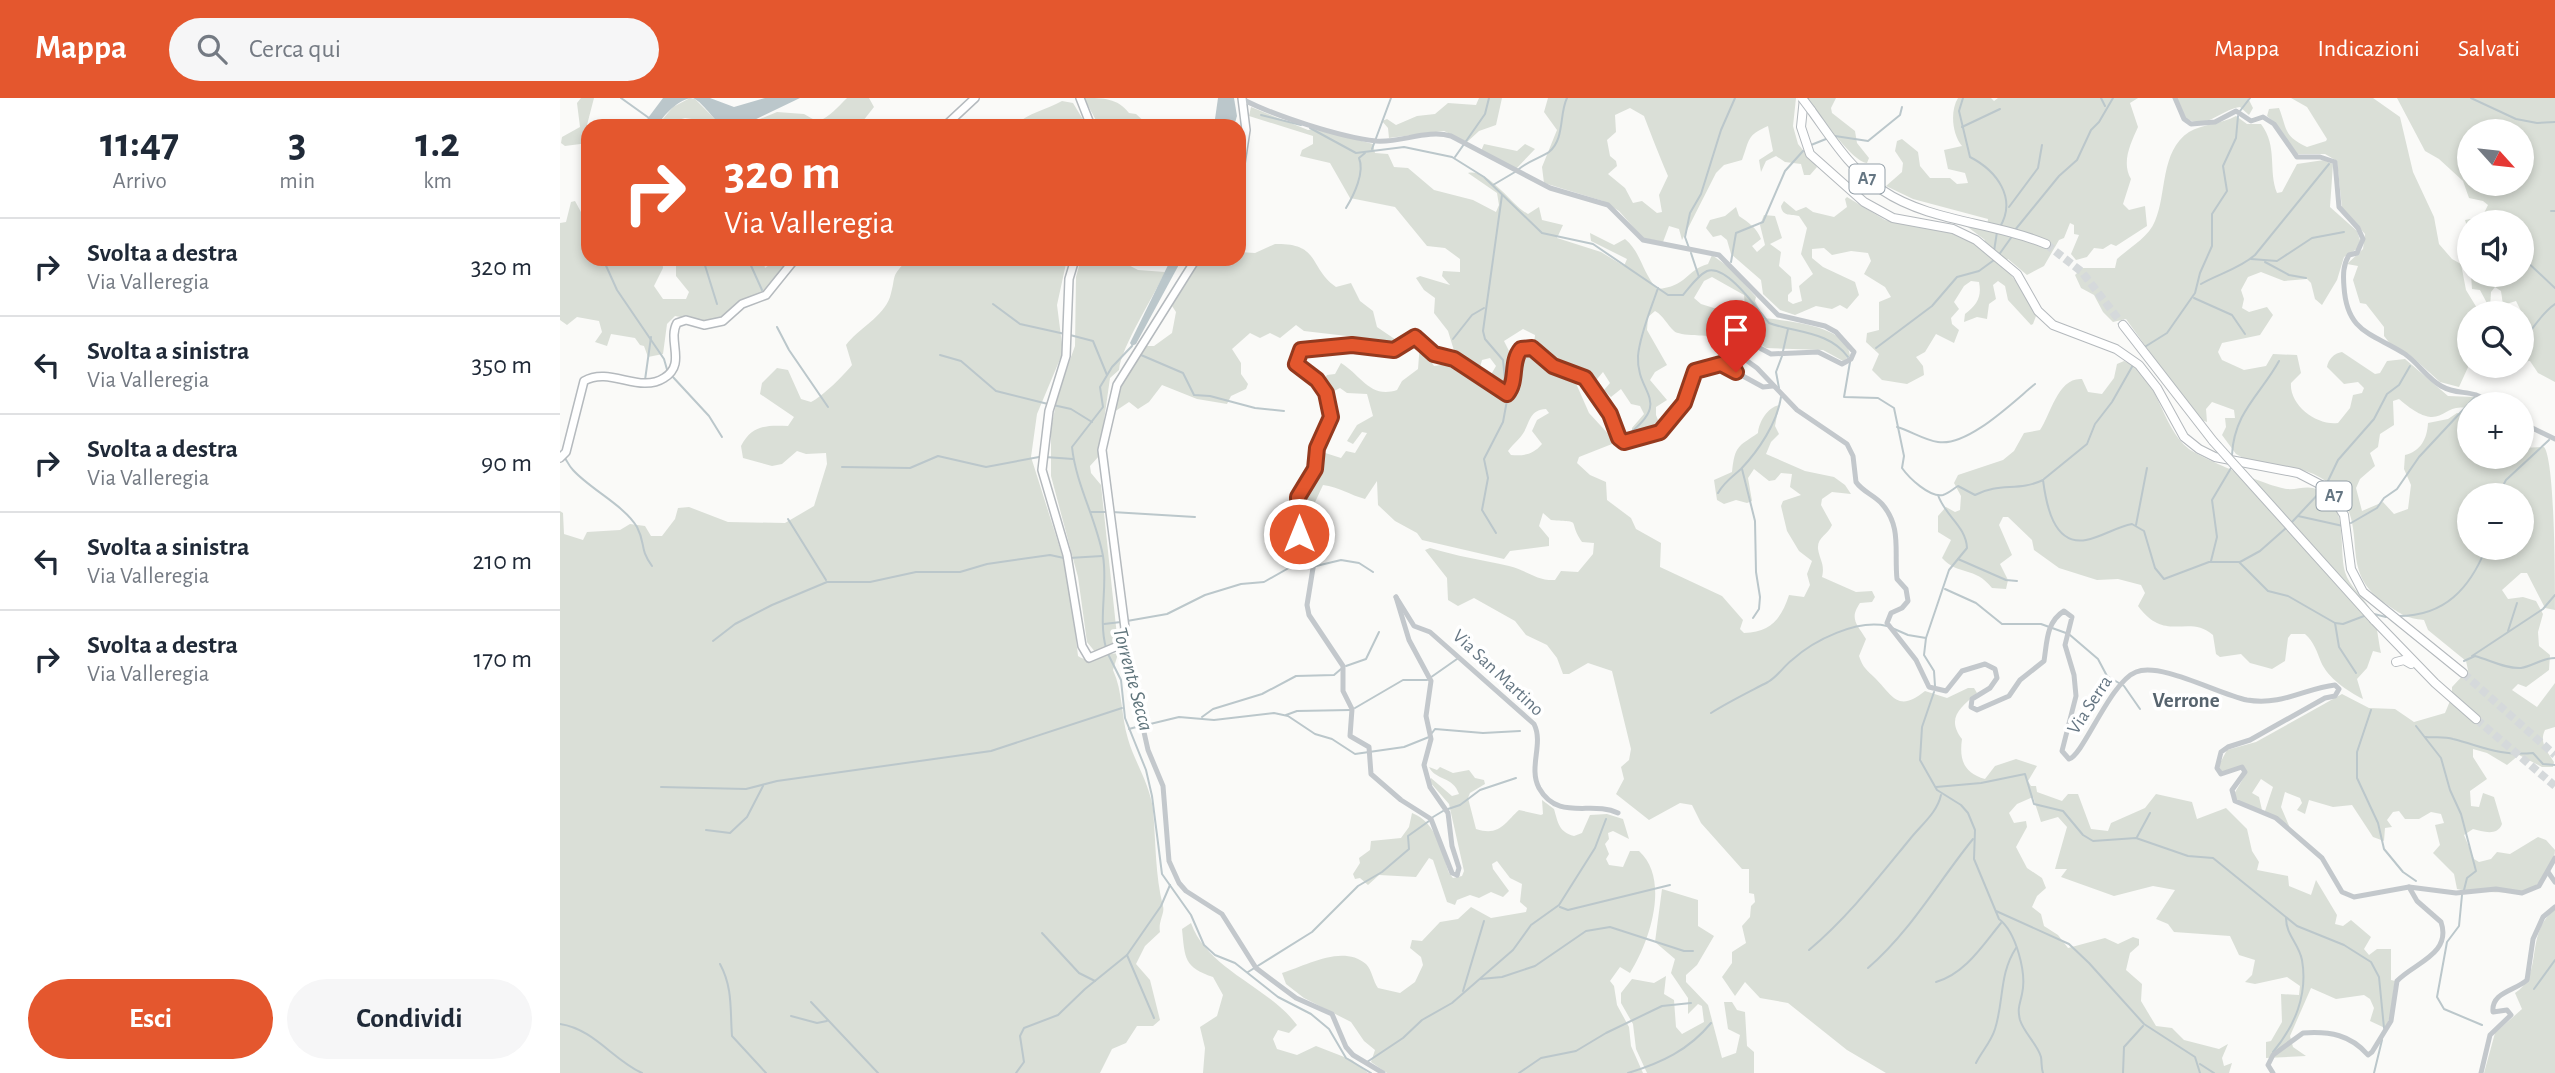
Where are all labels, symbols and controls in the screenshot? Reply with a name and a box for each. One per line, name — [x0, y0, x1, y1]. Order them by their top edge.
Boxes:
search box — [169, 18, 659, 81]
icon: search — [193, 30, 231, 68]
text: Mappa — [35, 32, 127, 65]
text: Cerca qui — [249, 36, 341, 62]
text: Mappa — [2214, 37, 2279, 61]
text: Indicazioni — [2317, 37, 2420, 61]
text: Salvati — [2458, 37, 2520, 61]
north arrow — [2457, 119, 2534, 196]
map controls — [2457, 119, 2534, 560]
text: 11:47 — [100, 122, 179, 164]
text: 3 — [288, 122, 306, 164]
text: 1.2 — [415, 122, 460, 164]
icon: right — [609, 147, 700, 238]
text: 320 m — [724, 149, 841, 198]
road number: A7 — [1850, 164, 1884, 194]
text: Arrivo — [113, 170, 167, 193]
text: min — [279, 170, 315, 193]
text: km — [423, 170, 452, 193]
text: Via Valleregia — [724, 207, 894, 239]
button: sound — [2457, 210, 2534, 287]
text: Svolta a destra — [87, 240, 238, 266]
icon: right — [28, 248, 66, 286]
text: 320 m — [471, 254, 532, 280]
text: Via Valleregia — [87, 271, 209, 294]
pin — [1706, 300, 1766, 372]
button: search — [2457, 301, 2534, 378]
icon: arrive — [1717, 311, 1755, 349]
text: Svolta a sinistra — [87, 338, 249, 364]
icon: left — [28, 346, 66, 384]
text: 350 m — [472, 352, 532, 378]
text: Via Valleregia — [87, 369, 209, 392]
button: + — [2457, 392, 2534, 469]
text: Svolta a destra — [87, 436, 238, 462]
icon: right — [28, 444, 66, 482]
text: 90 m — [481, 450, 532, 476]
text: Via Valleregia — [87, 467, 209, 490]
road number: A7 — [2316, 482, 2352, 510]
button: − — [2457, 483, 2534, 560]
position arrow — [1262, 497, 1336, 571]
text: Svolta a sinistra — [87, 534, 249, 560]
icon: left — [28, 542, 66, 580]
text: 210 m — [472, 548, 532, 574]
text: Via Valleregia — [87, 565, 209, 588]
water label: Torrente Secca — [1109, 625, 1157, 733]
street label: Via San Martino — [1449, 626, 1547, 720]
text: Svolta a destra — [87, 632, 238, 658]
icon: right — [28, 640, 66, 678]
text: 170 m — [473, 646, 532, 672]
text: Via Valleregia — [87, 663, 209, 686]
street label: Via Serra — [2064, 672, 2116, 738]
district label: Verrone — [2152, 690, 2220, 711]
button: Esci — [28, 979, 273, 1059]
button: Condividi — [287, 979, 532, 1059]

